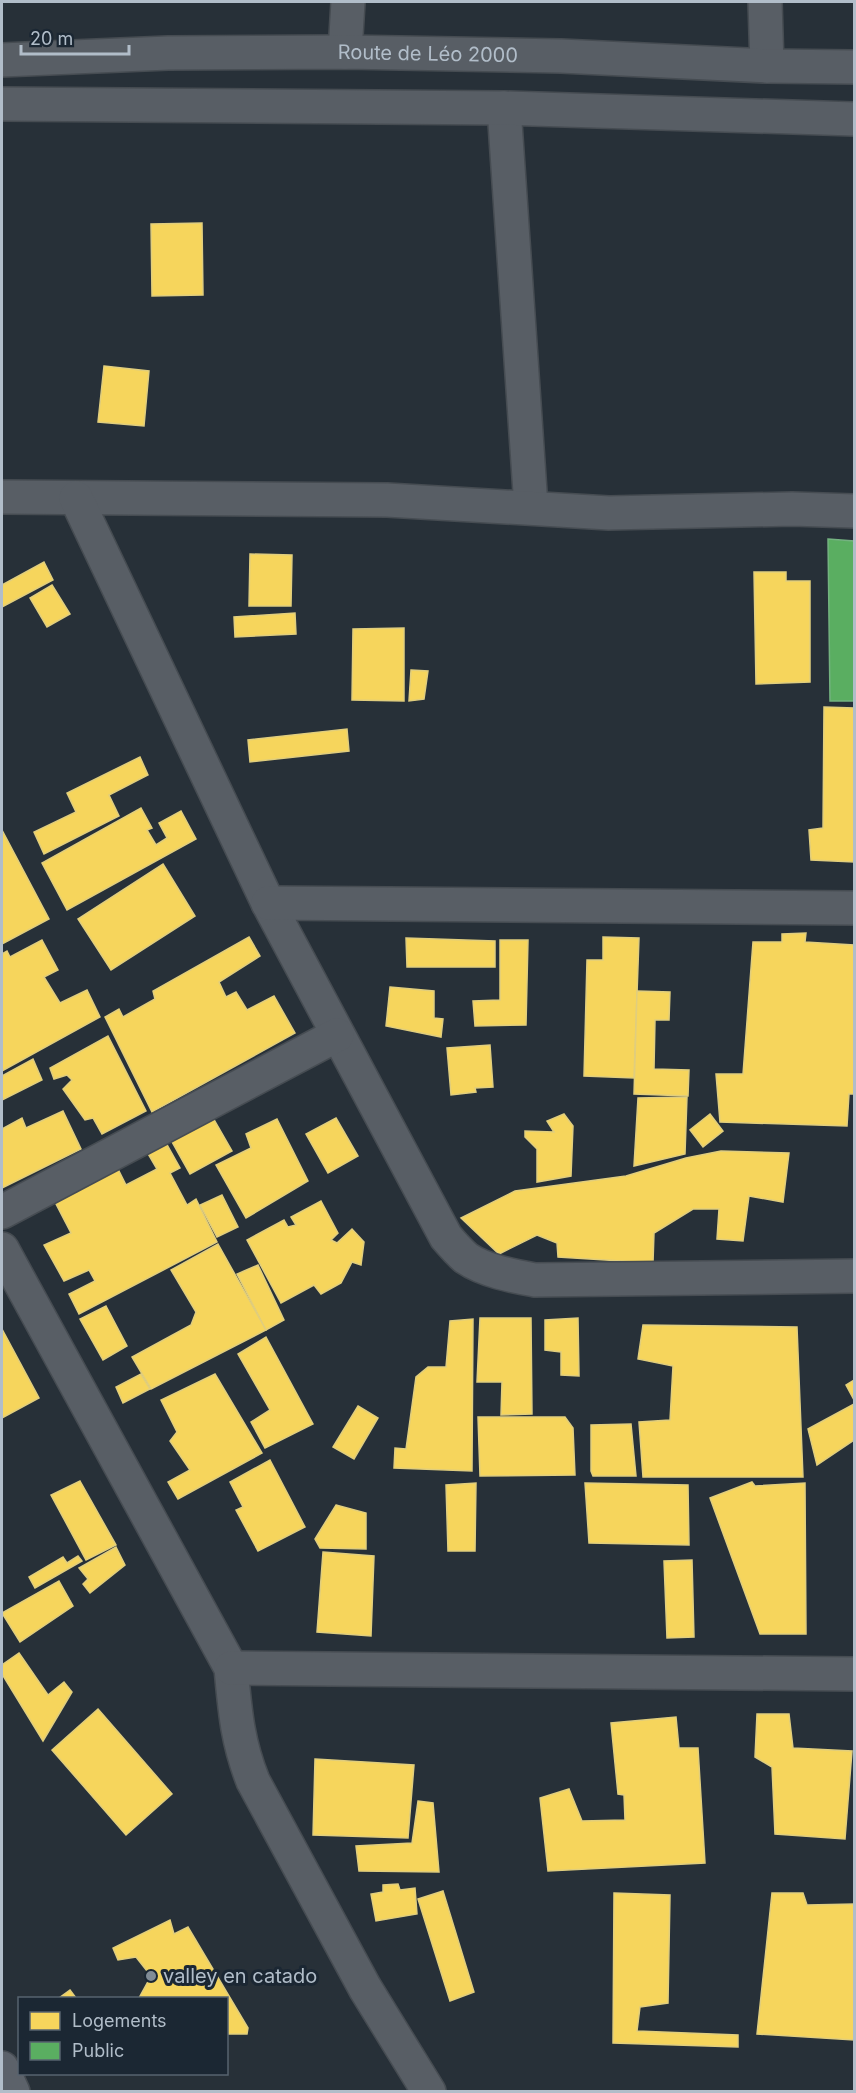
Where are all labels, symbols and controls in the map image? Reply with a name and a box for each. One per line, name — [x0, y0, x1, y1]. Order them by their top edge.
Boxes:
scale bar — [21, 18, 129, 56]
text: 20 m — [30, 28, 73, 49]
street label: Route de Léo 2000 — [338, 40, 518, 67]
place label: valley en catado — [163, 1964, 317, 1988]
marker: valley en catado — [144, 1969, 158, 1983]
legend — [18, 1997, 228, 2075]
text: Logements — [72, 2010, 167, 2031]
text: Public — [72, 2040, 124, 2061]

